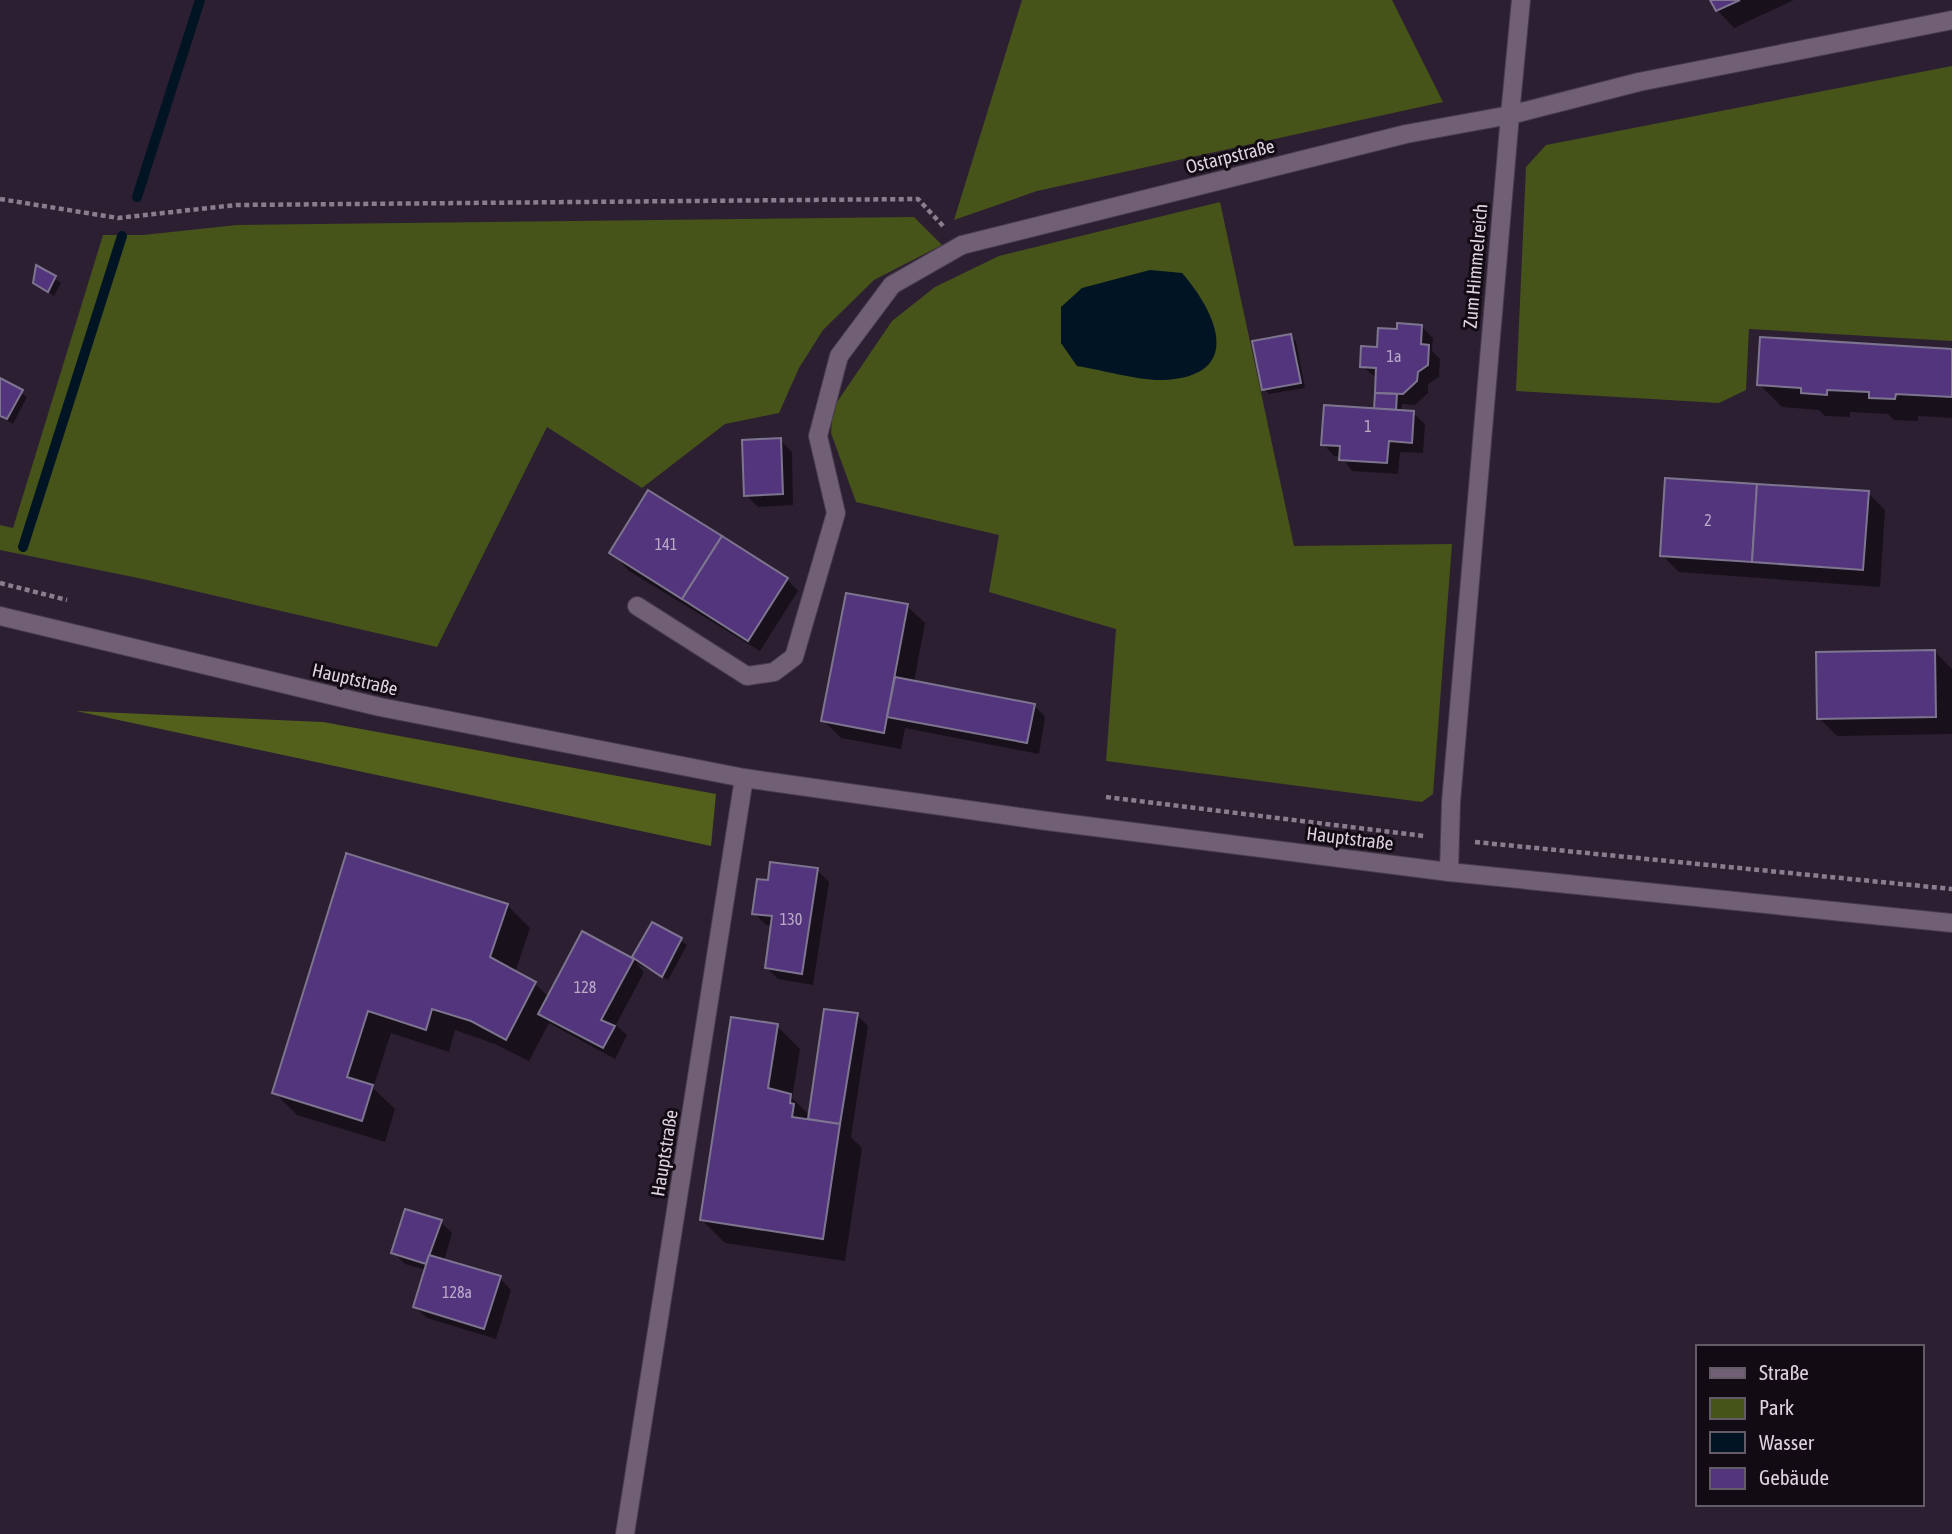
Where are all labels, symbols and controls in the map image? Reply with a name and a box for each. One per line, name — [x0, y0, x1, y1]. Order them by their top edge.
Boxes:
street label: Ostarpstraße — [1183, 134, 1277, 178]
street label: Zum Himmelreich — [1459, 203, 1491, 329]
house number: 1a — [1387, 347, 1401, 365]
house number: 1 — [1364, 417, 1372, 435]
house number: 2 — [1704, 511, 1712, 529]
house number: 141 — [655, 535, 677, 553]
street label: Hauptstraße — [310, 658, 400, 700]
street label: Hauptstraße — [1305, 822, 1395, 854]
house number: 130 — [780, 910, 802, 928]
house number: 128 — [574, 978, 596, 996]
street label: Hauptstraße — [646, 1108, 682, 1198]
house number: 128a — [442, 1283, 472, 1301]
legend — [1696, 1345, 1924, 1506]
text: Straße — [1759, 1360, 1809, 1384]
text: Park — [1759, 1395, 1794, 1419]
text: Wasser — [1759, 1430, 1815, 1454]
text: Gebäude — [1759, 1465, 1829, 1489]

